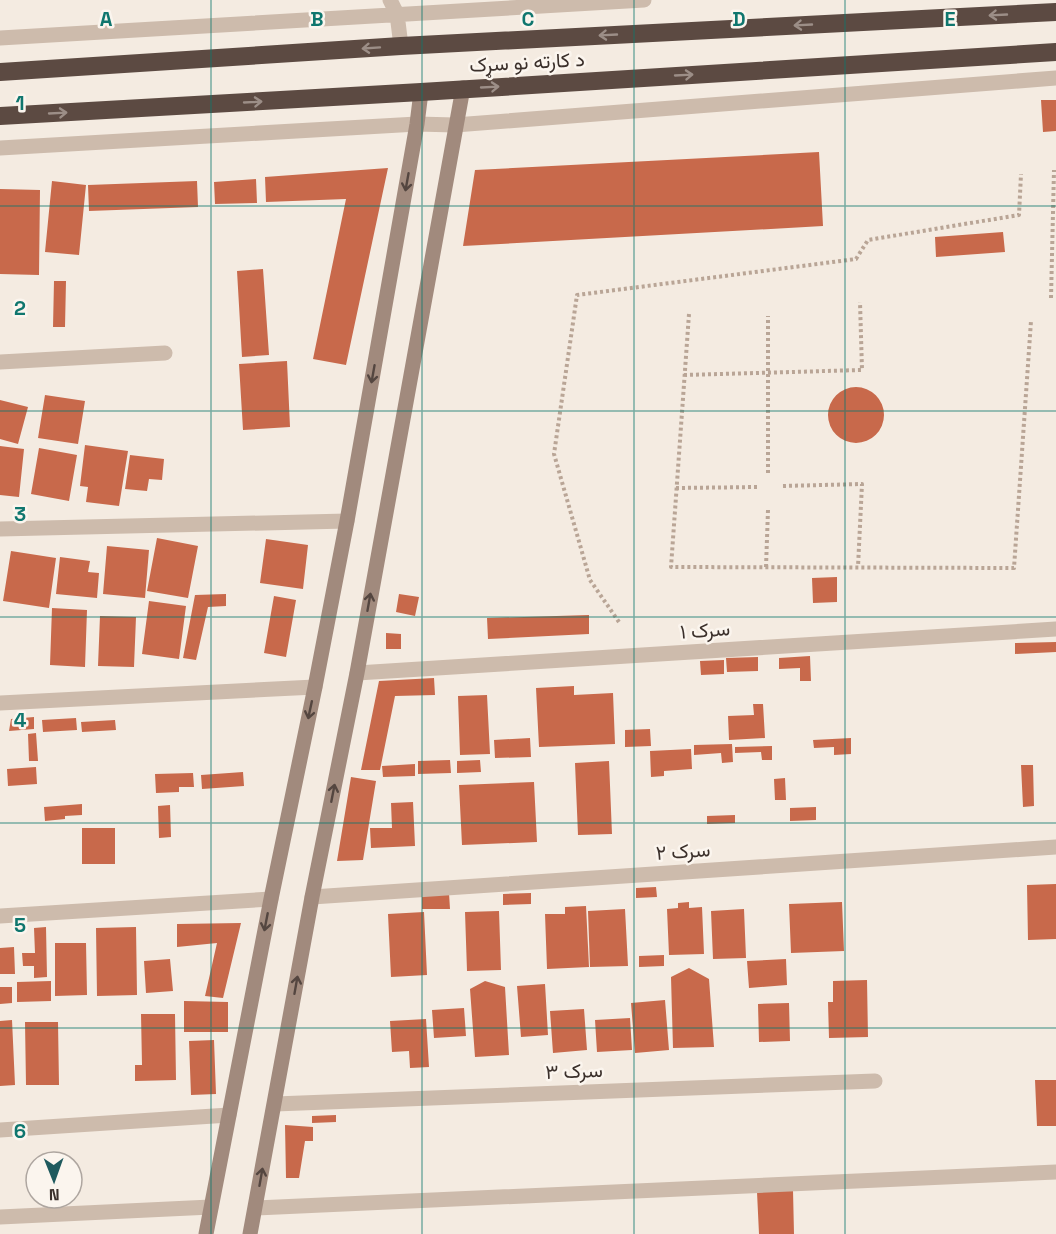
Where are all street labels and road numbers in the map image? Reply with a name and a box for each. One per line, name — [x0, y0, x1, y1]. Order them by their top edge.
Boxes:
street label: د کارته نو سړک — [469, 46, 585, 79]
street label: سرک ۱ — [679, 615, 731, 645]
street label: سرک ۲ — [655, 836, 711, 866]
street label: سرک ۳ — [545, 1057, 603, 1085]

